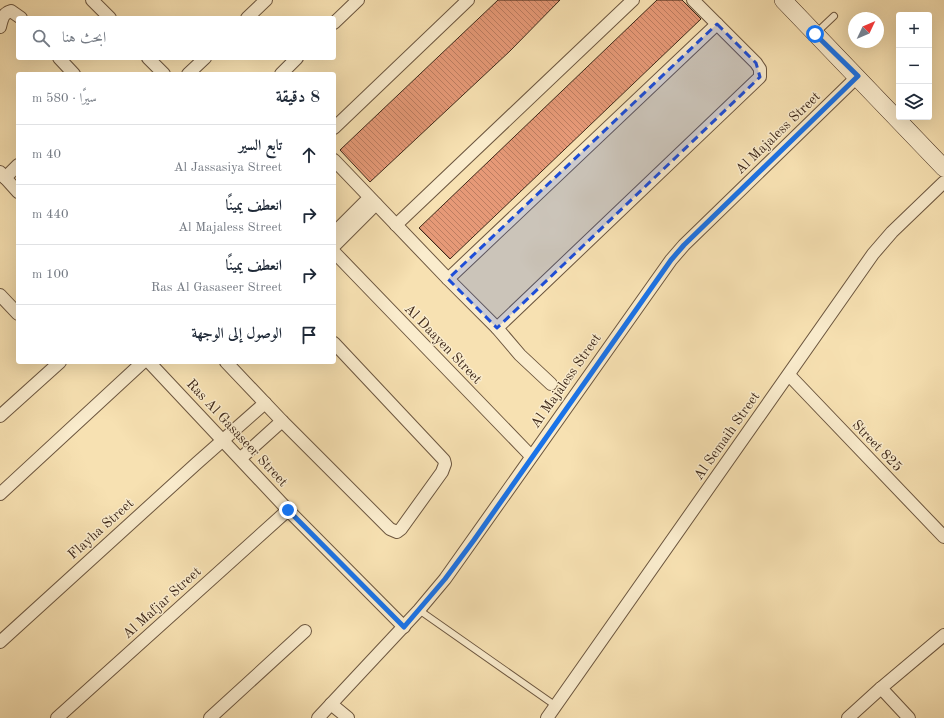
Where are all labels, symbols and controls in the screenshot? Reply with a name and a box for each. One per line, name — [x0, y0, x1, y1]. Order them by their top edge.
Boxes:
north arrow — [848, 12, 884, 48]
map controls — [896, 12, 932, 120]
button: + — [896, 12, 932, 48]
search box — [16, 16, 336, 60]
route start — [806, 25, 824, 43]
icon: search — [30, 27, 52, 49]
text: ابحث هنا — [62, 31, 106, 46]
button: − — [896, 48, 932, 84]
button: layers — [896, 84, 932, 120]
text: 8 دقيقة — [276, 89, 320, 106]
street label: Al Majaless Street — [733, 89, 823, 177]
text: سيرًا · 580 m — [32, 92, 97, 105]
text: تابع السير — [239, 139, 282, 154]
icon: ahead — [298, 144, 320, 166]
text: 40 m — [32, 148, 61, 161]
text: Al Jassasiya Street — [174, 161, 282, 174]
text: انعطف يمينًا — [226, 199, 282, 214]
icon: right — [298, 204, 320, 226]
text: 440 m — [32, 208, 69, 221]
text: Al Majaless Street — [178, 221, 282, 234]
text: انعطف يمينًا — [226, 259, 282, 274]
icon: right — [298, 264, 320, 286]
text: 100 m — [32, 268, 69, 281]
text: Ras Al Gasaseer Street — [151, 281, 282, 294]
street label: Al Daayen Street — [402, 301, 484, 387]
icon: arrive — [298, 324, 320, 346]
text: الوصول إلى الوجهة — [191, 327, 282, 342]
street label: Al Majaless Street — [528, 331, 604, 431]
street label: Ras Al Gasaseer Street — [184, 377, 290, 489]
street label: Al Semaih Street — [691, 389, 763, 483]
street label: Street 825 — [849, 418, 905, 474]
street label: Flayha Street — [66, 496, 137, 562]
route end — [279, 501, 297, 519]
street label: Al Mafjar Street — [120, 564, 204, 642]

